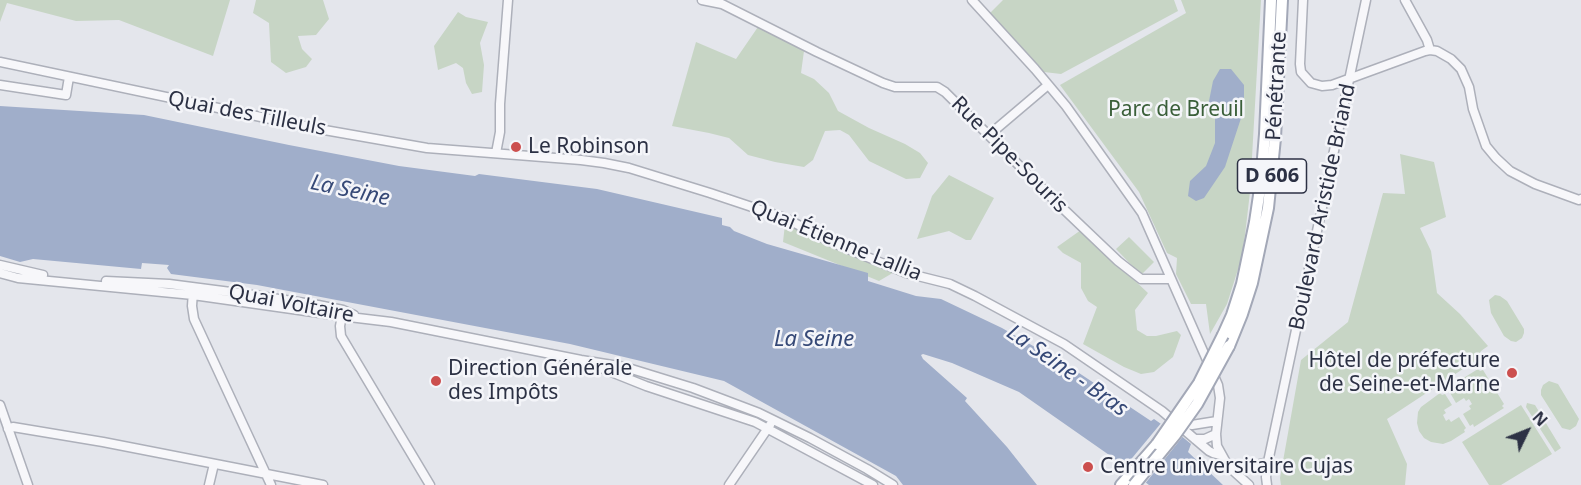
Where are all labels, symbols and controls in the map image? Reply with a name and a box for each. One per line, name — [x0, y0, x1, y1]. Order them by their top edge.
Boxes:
street label: Pénétrante — [1262, 31, 1292, 141]
street label: Boulevard Aristide Briand — [1285, 81, 1361, 333]
street label: Quai des Tilleuls — [166, 86, 328, 142]
street label: Rue Pipe-Souris — [946, 92, 1072, 218]
park label: Parc de Breuil — [1108, 97, 1244, 123]
place label: Le Robinson — [528, 134, 649, 160]
marker: Le Robinson — [509, 140, 523, 154]
road number: D 606 — [1238, 159, 1306, 193]
water label: La Seine — [308, 170, 392, 212]
street label: Quai Étienne Lallia — [747, 195, 925, 287]
street label: Quai Voltaire — [226, 279, 356, 329]
water label: La Seine - Bras — [1001, 319, 1133, 423]
water label: La Seine — [774, 327, 854, 353]
place label: Hôtel de préfecture de Seine-et-Marne — [1308, 348, 1500, 398]
place label: Direction Générale des Impôts — [448, 356, 632, 406]
marker: Hôtel de préfecture de Seine-et-Marne — [1505, 366, 1519, 380]
marker: Direction Générale des Impôts — [429, 374, 443, 388]
north arrow — [1497, 401, 1557, 461]
text: N — [1528, 406, 1553, 431]
place label: Centre universitaire Cujas — [1100, 454, 1353, 480]
marker: Centre universitaire Cujas — [1081, 460, 1095, 474]

